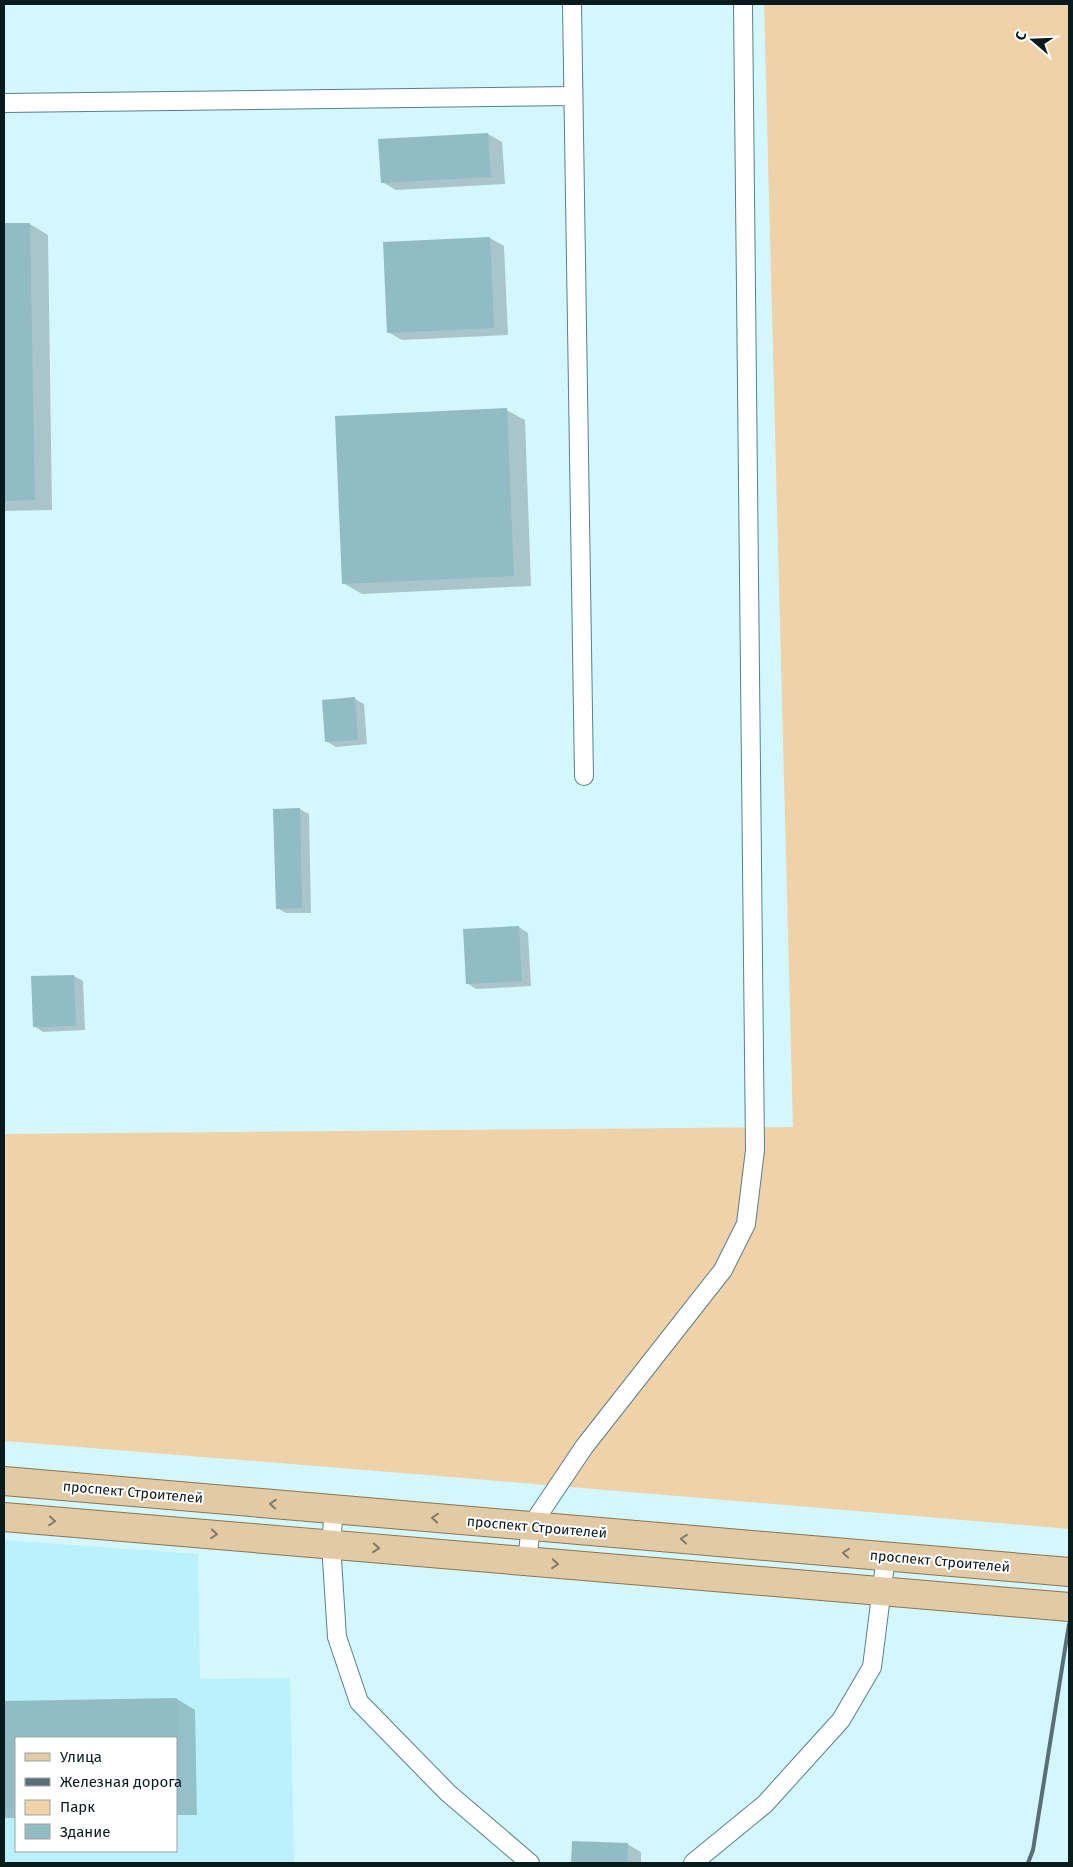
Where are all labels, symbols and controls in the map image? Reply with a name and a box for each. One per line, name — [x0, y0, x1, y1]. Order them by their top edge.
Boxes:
north arrow — [1008, 15, 1058, 65]
text: С — [1012, 29, 1031, 43]
street label: проспект Строителей — [62, 1478, 204, 1507]
one-way arrow — [269, 1499, 277, 1510]
one-way arrow — [431, 1513, 439, 1524]
street label: проспект Строителей — [466, 1513, 608, 1542]
one-way arrow — [49, 1515, 57, 1526]
one-way arrow — [211, 1529, 219, 1540]
one-way arrow — [680, 1534, 688, 1545]
one-way arrow — [372, 1542, 380, 1553]
street label: проспект Строителей — [869, 1547, 1011, 1576]
one-way arrow — [842, 1548, 850, 1559]
one-way arrow — [552, 1558, 560, 1569]
legend — [15, 1737, 178, 1852]
text: Улица — [60, 1748, 102, 1766]
text: Железная дорога — [60, 1773, 182, 1791]
text: Парк — [60, 1798, 95, 1816]
text: Здание — [60, 1823, 110, 1841]

